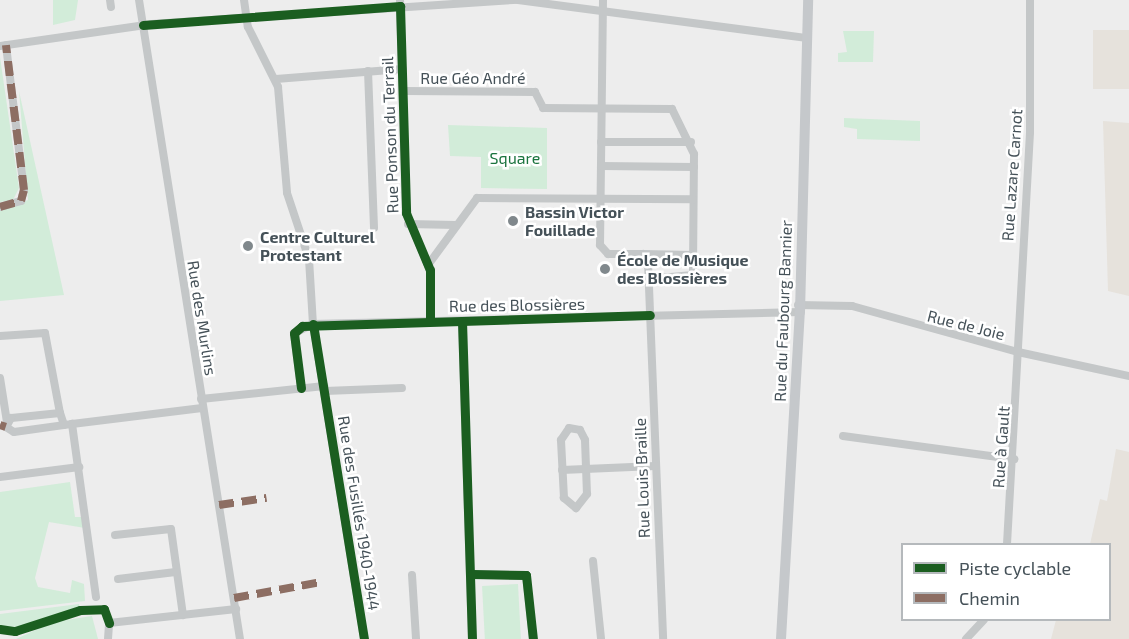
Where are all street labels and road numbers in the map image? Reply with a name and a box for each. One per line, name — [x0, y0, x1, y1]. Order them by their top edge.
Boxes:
street label: Rue Ponson du Terrail — [378, 56, 402, 214]
street label: Rue Géo André — [420, 68, 526, 88]
street label: Rue Lazare Carnot — [998, 108, 1026, 242]
street label: Rue du Faubourg Bannier — [770, 220, 796, 402]
street label: Rue des Murlins — [183, 259, 221, 377]
street label: Rue des Blossières — [449, 294, 585, 316]
street label: Rue de Joie — [925, 306, 1007, 344]
street label: Rue à Gault — [989, 405, 1013, 489]
street label: Rue des Fusillés 1940-1944 — [334, 414, 384, 612]
street label: Rue Louis Braille — [630, 417, 654, 539]

